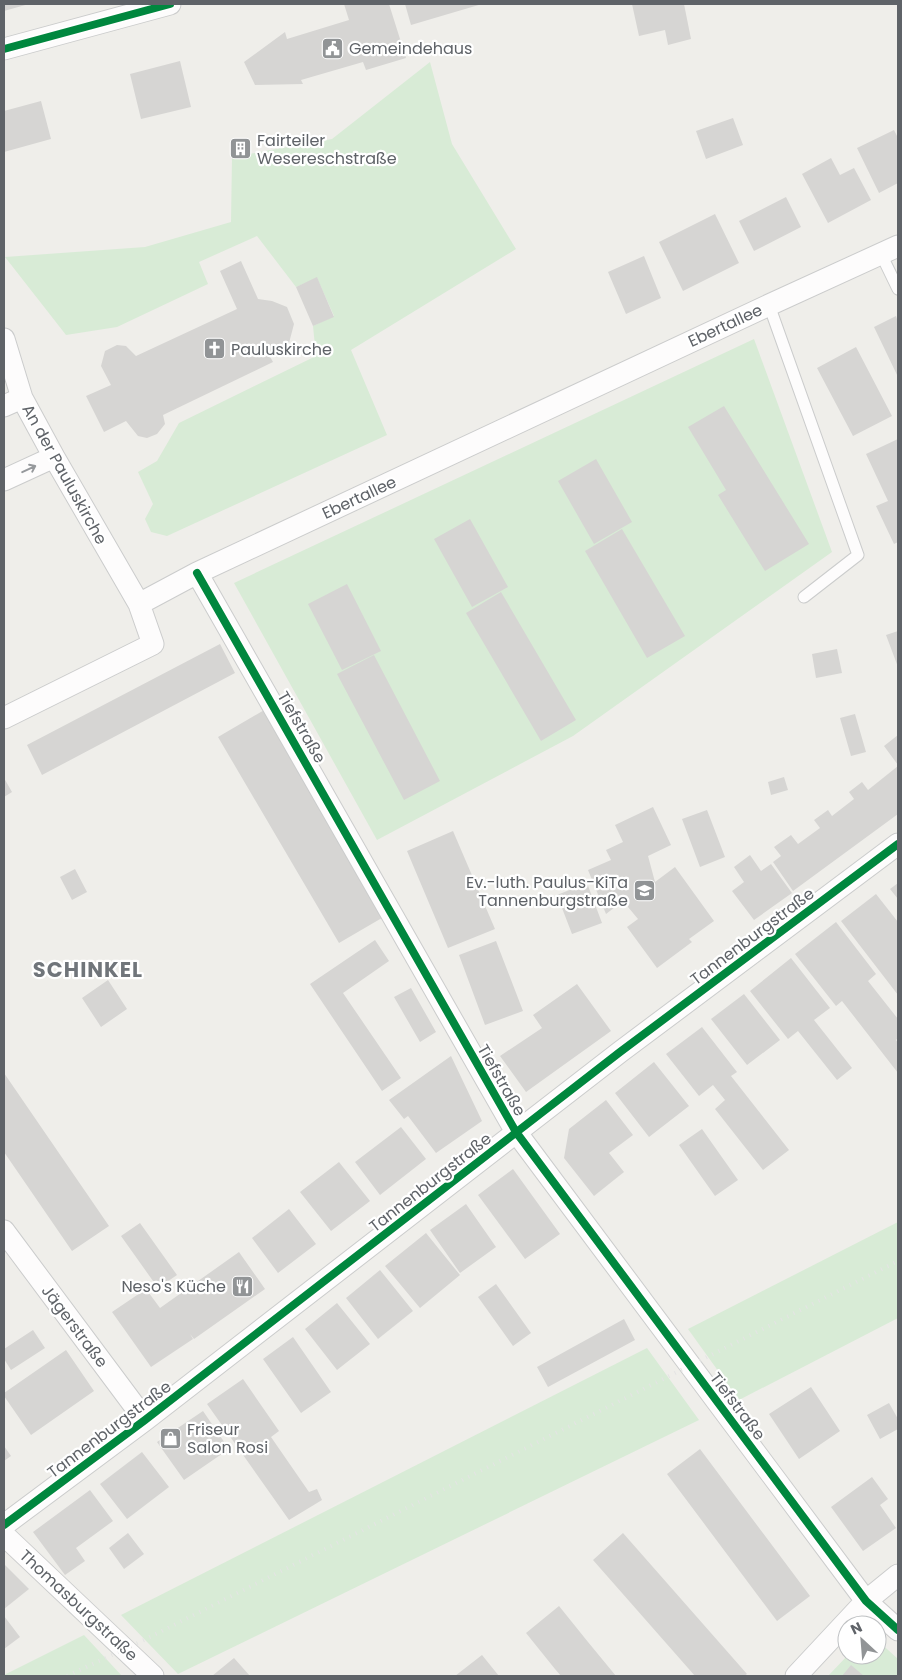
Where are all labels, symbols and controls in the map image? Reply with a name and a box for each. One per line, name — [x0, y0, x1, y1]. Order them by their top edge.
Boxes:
public building icon: Gemeindehaus — [321, 36, 345, 60]
place label: Gemeindehaus — [349, 37, 472, 60]
place label: Fairteiler Wesereschstraße — [257, 129, 397, 170]
building icon: Fairteiler Wesereschstraße — [229, 137, 253, 161]
street label: Ebertallee — [684, 298, 766, 353]
church icon: Pauluskirche — [203, 337, 227, 361]
place label: Pauluskirche — [231, 338, 332, 361]
street label: An der Pauluskirche — [16, 400, 113, 549]
one-way arrow — [21, 463, 36, 473]
street label: Ebertallee — [318, 470, 400, 525]
street label: Tiefstraße — [272, 687, 331, 768]
place label: Ev.-luth. Paulus-KiTa Tannenburgstraße — [466, 871, 628, 912]
school or university icon: Ev.-luth. Paulus-KiTa Tannenburgstraße — [632, 879, 656, 903]
street label: Tannenburgstraße — [686, 882, 819, 991]
district label: SCHINKEL — [33, 955, 143, 984]
street label: Tiefstraße — [472, 1040, 531, 1121]
street label: Tannenburgstraße — [364, 1127, 496, 1238]
restaurant icon: Neso's Küche — [230, 1274, 254, 1298]
place label: Neso's Küche — [121, 1275, 226, 1298]
street label: Jägerstraße — [36, 1280, 113, 1372]
street label: Tiefstraße — [704, 1368, 771, 1445]
street label: Tannenburgstraße — [43, 1375, 176, 1484]
place label: Friseur Salon Rosi — [187, 1418, 268, 1459]
shop icon: Friseur Salon Rosi — [159, 1426, 183, 1450]
street label: Thomasburgstraße — [14, 1544, 143, 1666]
north arrow — [837, 1615, 887, 1665]
text: N — [847, 1617, 865, 1640]

